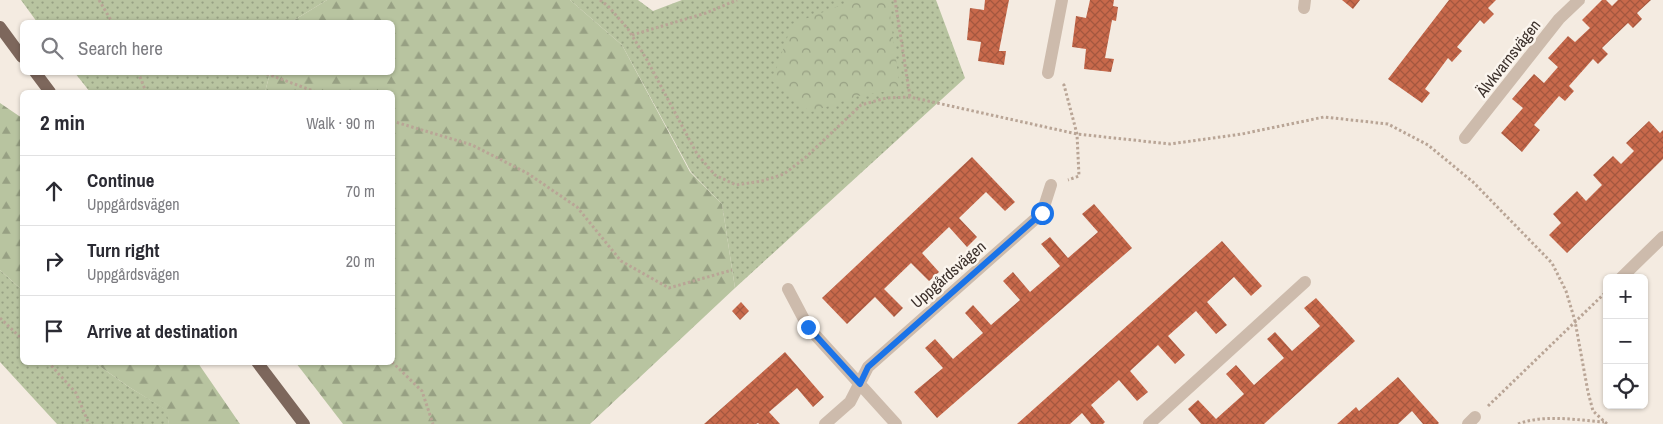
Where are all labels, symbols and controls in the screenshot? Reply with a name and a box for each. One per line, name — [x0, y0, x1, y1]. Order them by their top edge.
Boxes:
street label: Älvkvarnsvägen — [1470, 15, 1545, 102]
search box — [20, 20, 395, 75]
icon: search — [38, 34, 66, 62]
text: Search here — [78, 35, 163, 61]
text: 2 min — [40, 108, 85, 137]
text: Walk · 90 m — [306, 112, 375, 134]
text: Continue — [87, 167, 155, 193]
icon: ahead — [40, 177, 68, 205]
text: 70 m — [346, 180, 375, 202]
text: Uppgårdsvägen — [87, 193, 180, 215]
route start — [1031, 202, 1054, 225]
street label: Uppgårdsvägen — [906, 235, 990, 313]
text: Turn right — [87, 237, 159, 263]
icon: right — [40, 247, 68, 275]
text: 20 m — [346, 250, 375, 272]
text: Uppgårdsvägen — [87, 263, 180, 285]
map controls — [1603, 274, 1648, 409]
button: + — [1603, 274, 1648, 319]
route end — [797, 316, 820, 339]
icon: arrive — [40, 317, 68, 345]
text: Arrive at destination — [87, 318, 238, 344]
button: − — [1603, 319, 1648, 364]
button: locate — [1603, 364, 1648, 409]

